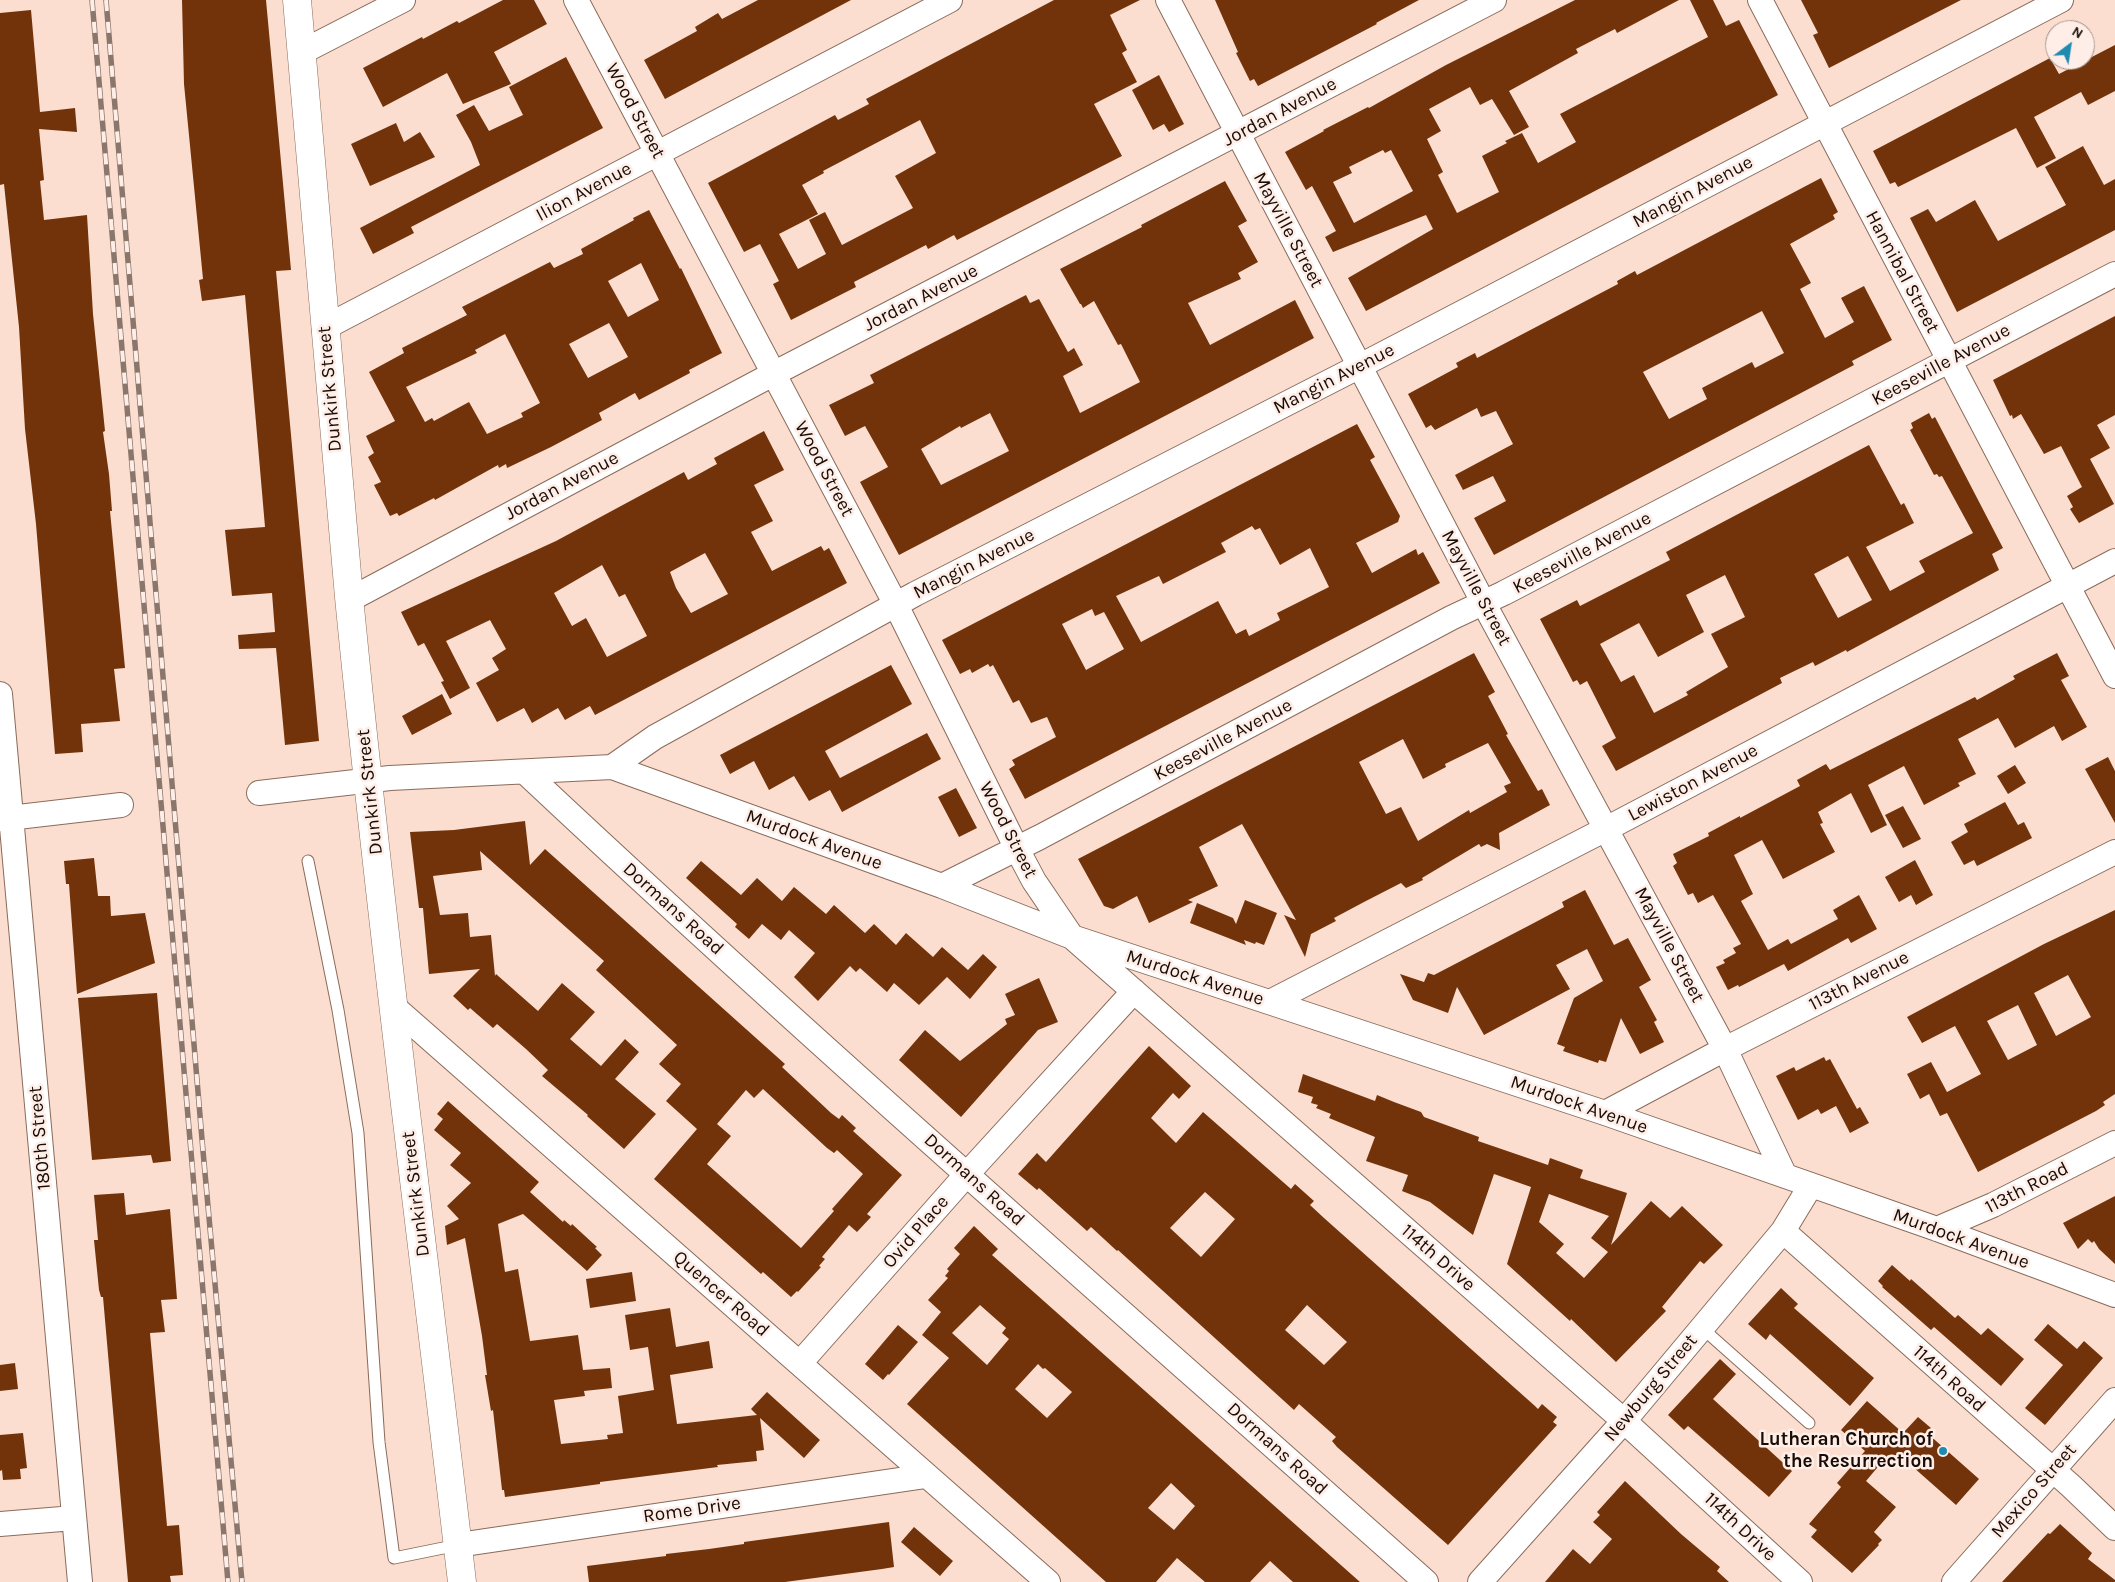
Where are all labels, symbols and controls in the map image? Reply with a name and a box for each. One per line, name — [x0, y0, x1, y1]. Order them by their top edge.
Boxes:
north arrow — [2045, 20, 2095, 70]
text: N — [2069, 23, 2086, 42]
street label: Wood Street — [600, 59, 670, 163]
street label: Jordan Avenue — [1219, 73, 1341, 151]
street label: Mangin Avenue — [1629, 151, 1757, 233]
street label: Ilion Avenue — [532, 157, 636, 227]
street label: Mayville Street — [1248, 168, 1328, 292]
street label: Hannibal Street — [1860, 207, 1944, 337]
street label: Jordan Avenue — [860, 259, 982, 337]
street label: Keeseville Avenue — [1868, 319, 2014, 411]
street label: Dunkirk Street — [313, 325, 347, 453]
street label: Mangin Avenue — [1270, 339, 1398, 419]
street label: Wood Street — [789, 417, 859, 521]
street label: Jordan Avenue — [501, 447, 623, 525]
street label: Keeseville Avenue — [1509, 507, 1655, 599]
street label: Mangin Avenue — [910, 524, 1038, 604]
street label: Mayville Street — [1436, 526, 1516, 650]
street label: Keeseville Avenue — [1150, 694, 1296, 786]
street label: Dunkirk Street — [352, 728, 388, 856]
street label: Lewiston Avenue — [1624, 739, 1762, 827]
street label: Wood Street — [974, 778, 1042, 882]
street label: Murdock Avenue — [743, 805, 885, 875]
street label: Dormans Road — [618, 858, 728, 960]
street label: Mayville Street — [1629, 883, 1709, 1007]
street label: Murdock Avenue — [1123, 945, 1267, 1011]
street label: 113th Avenue — [1805, 946, 1913, 1016]
street label: Murdock Avenue — [1507, 1071, 1651, 1139]
street label: 180th Street — [24, 1085, 56, 1191]
street label: Dormans Road — [919, 1129, 1029, 1231]
street label: Dunkirk Street — [397, 1130, 435, 1258]
street label: 113th Road — [1981, 1157, 2073, 1219]
street label: Ovid Place — [878, 1191, 954, 1273]
street label: Murdock Avenue — [1890, 1204, 2032, 1274]
street label: 114th Drive — [1396, 1220, 1480, 1296]
street label: Quencer Road — [668, 1246, 774, 1342]
street label: Newburg Street — [1599, 1330, 1703, 1446]
street label: 114th Road — [1908, 1340, 1990, 1418]
street label: Dormans Road — [1222, 1398, 1332, 1500]
place label: Lutheran Church of the Resurrection — [1759, 1429, 1933, 1473]
street label: Mexico Street — [1987, 1439, 2081, 1543]
marker: Lutheran Church of the Resurrection — [1937, 1445, 1949, 1457]
street label: 114th Drive — [1699, 1488, 1781, 1566]
street label: Rome Drive — [642, 1492, 742, 1528]

